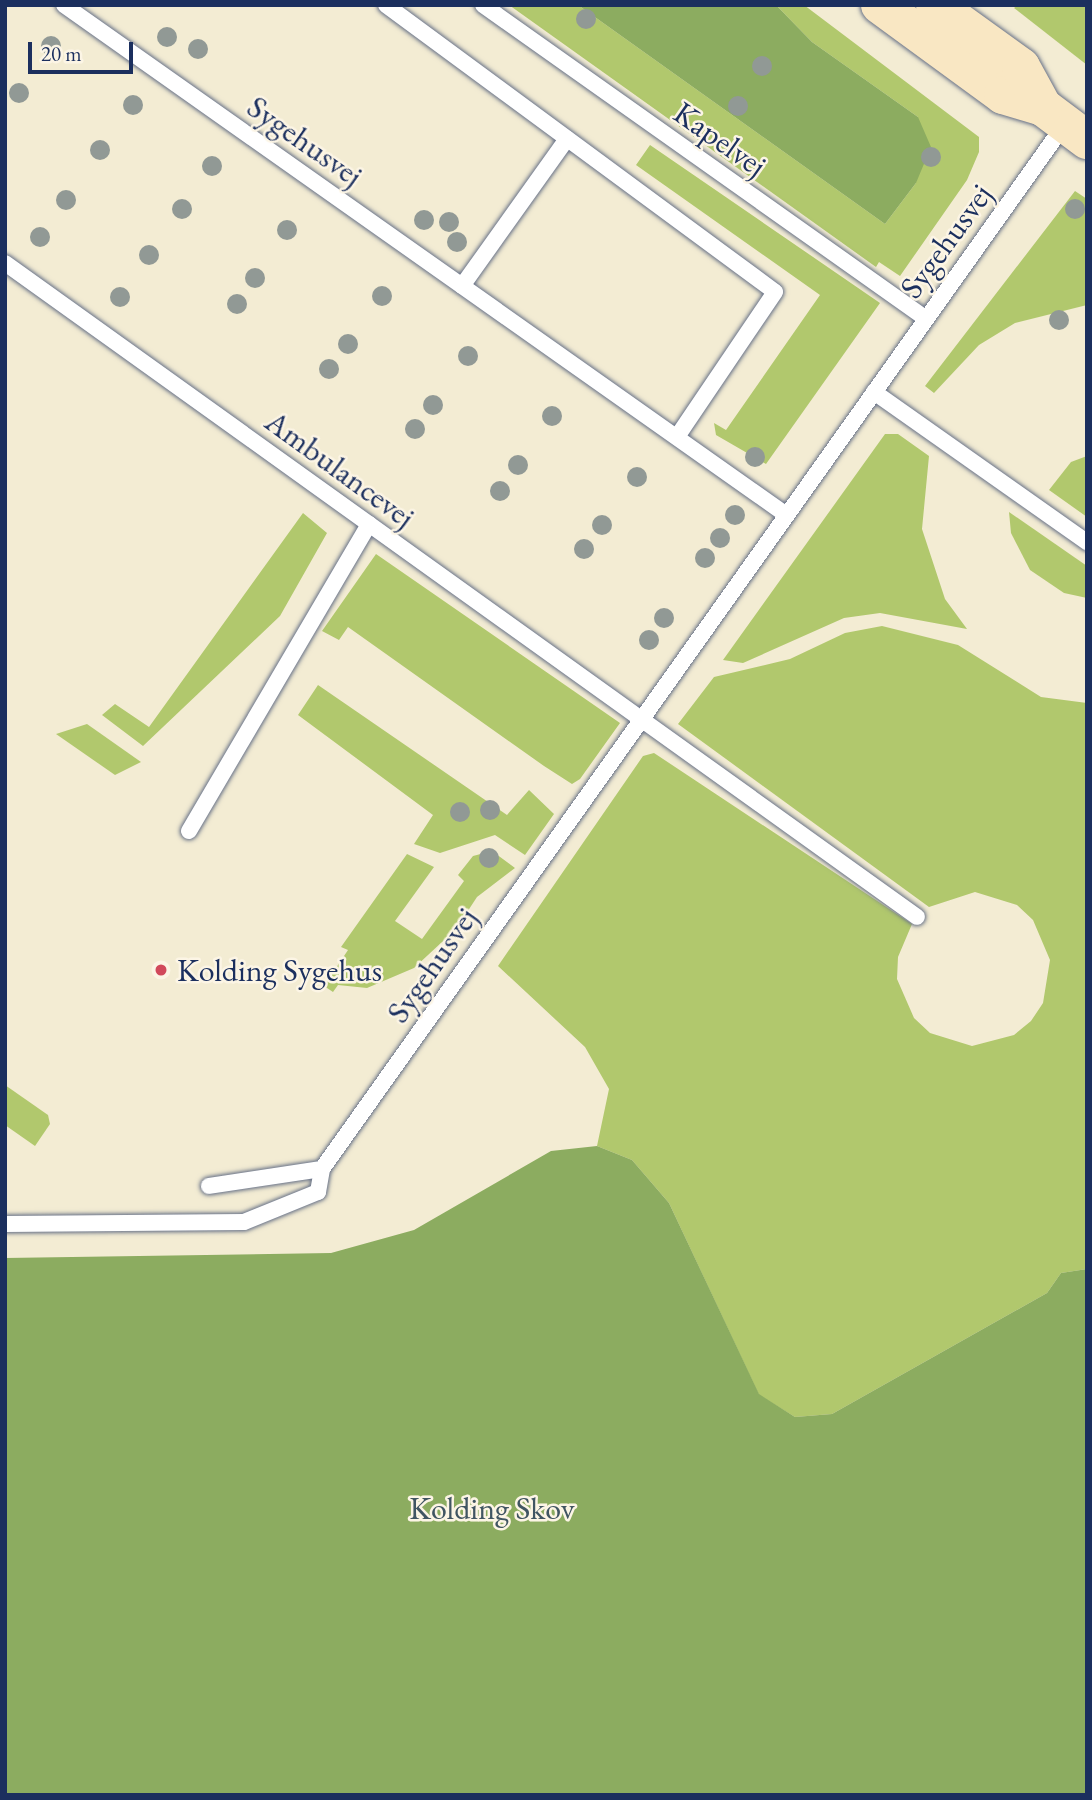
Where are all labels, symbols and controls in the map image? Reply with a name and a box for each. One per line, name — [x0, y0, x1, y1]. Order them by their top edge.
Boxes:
scale bar — [32, 28, 136, 72]
text: 20 m — [41, 40, 82, 67]
street label: Sygehusvej — [240, 87, 370, 195]
street label: Kapelvej — [666, 93, 774, 185]
street label: Sygehusvej — [892, 176, 1000, 306]
street label: Ambulancevej — [258, 402, 422, 536]
street label: Sygehusvej — [378, 900, 486, 1030]
place label: Kolding Sygehus — [177, 951, 382, 989]
marker: Kolding Sygehus — [151, 960, 171, 980]
park label: Kolding Skov — [409, 1489, 575, 1527]

